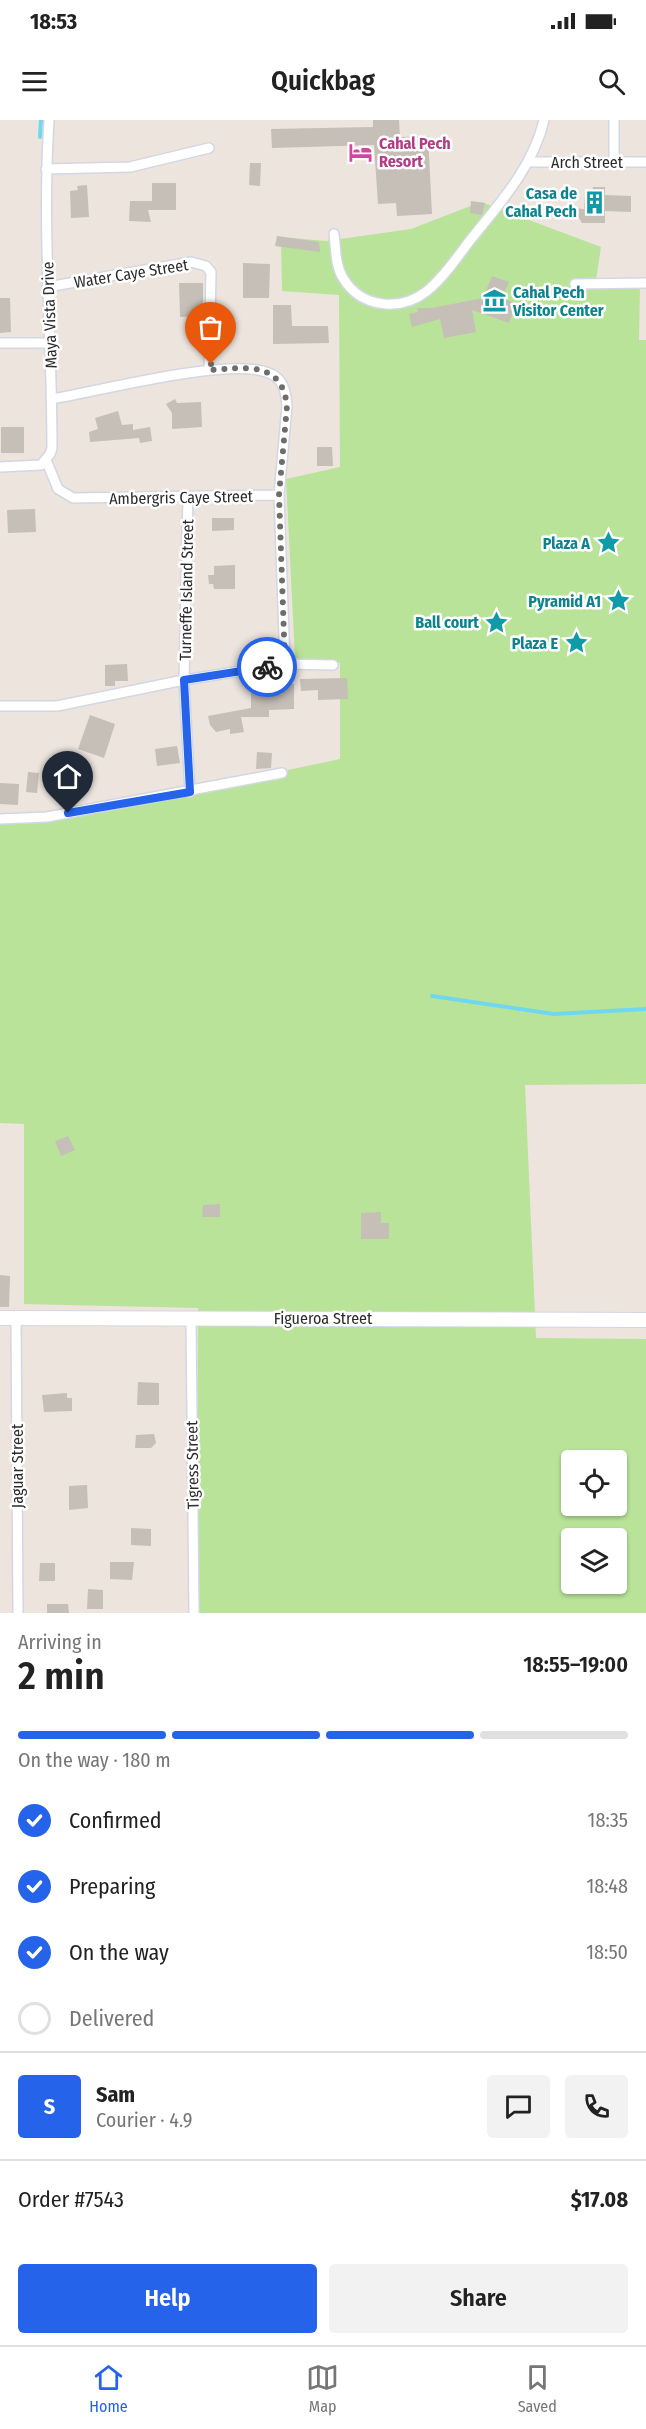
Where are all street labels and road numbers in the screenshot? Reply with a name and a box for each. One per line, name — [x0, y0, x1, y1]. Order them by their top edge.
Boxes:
street label: Arch Street — [551, 153, 624, 172]
street label: Water Caye Street — [73, 255, 190, 292]
street label: Maya Vista Drive — [38, 261, 61, 369]
street label: Ambergris Caye Street — [109, 487, 254, 508]
street label: Turneffe Island Street — [176, 518, 197, 661]
street label: Figueroa Street — [274, 1309, 373, 1328]
street label: Tigress Street — [182, 1420, 203, 1509]
street label: Jaguar Street — [8, 1423, 27, 1508]

